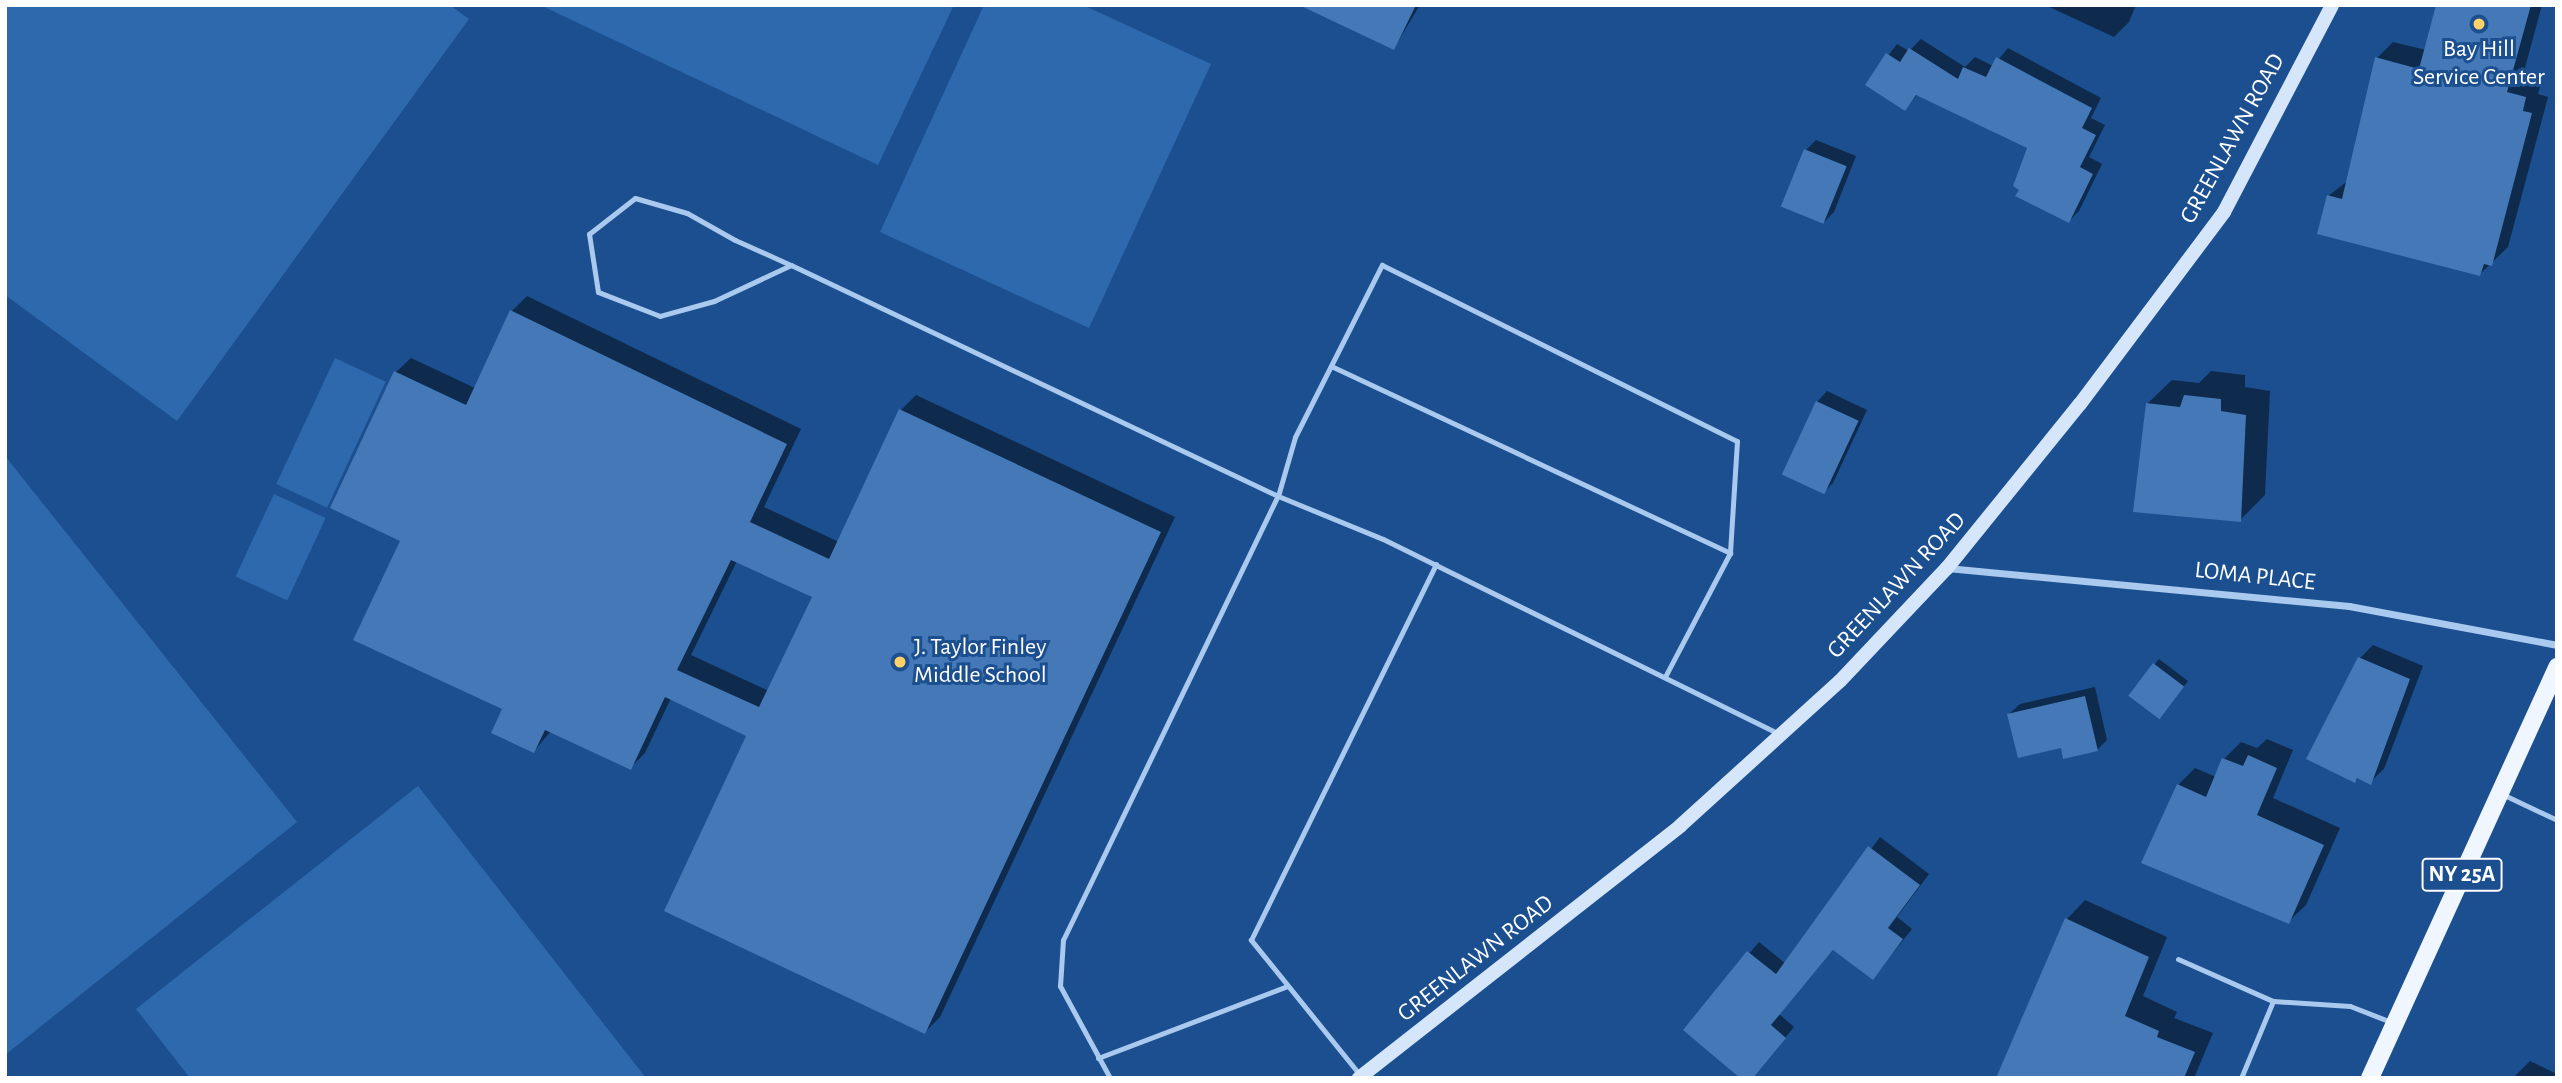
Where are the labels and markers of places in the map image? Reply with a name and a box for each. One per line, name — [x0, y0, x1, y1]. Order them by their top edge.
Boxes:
marker: Bay Hill Service Center — [2471, 16, 2487, 32]
place label: Bay Hill Service Center — [2413, 36, 2545, 92]
place label: J. Taylor Finley Middle School — [914, 634, 1047, 690]
marker: J. Taylor Finley Middle School — [892, 654, 908, 670]

